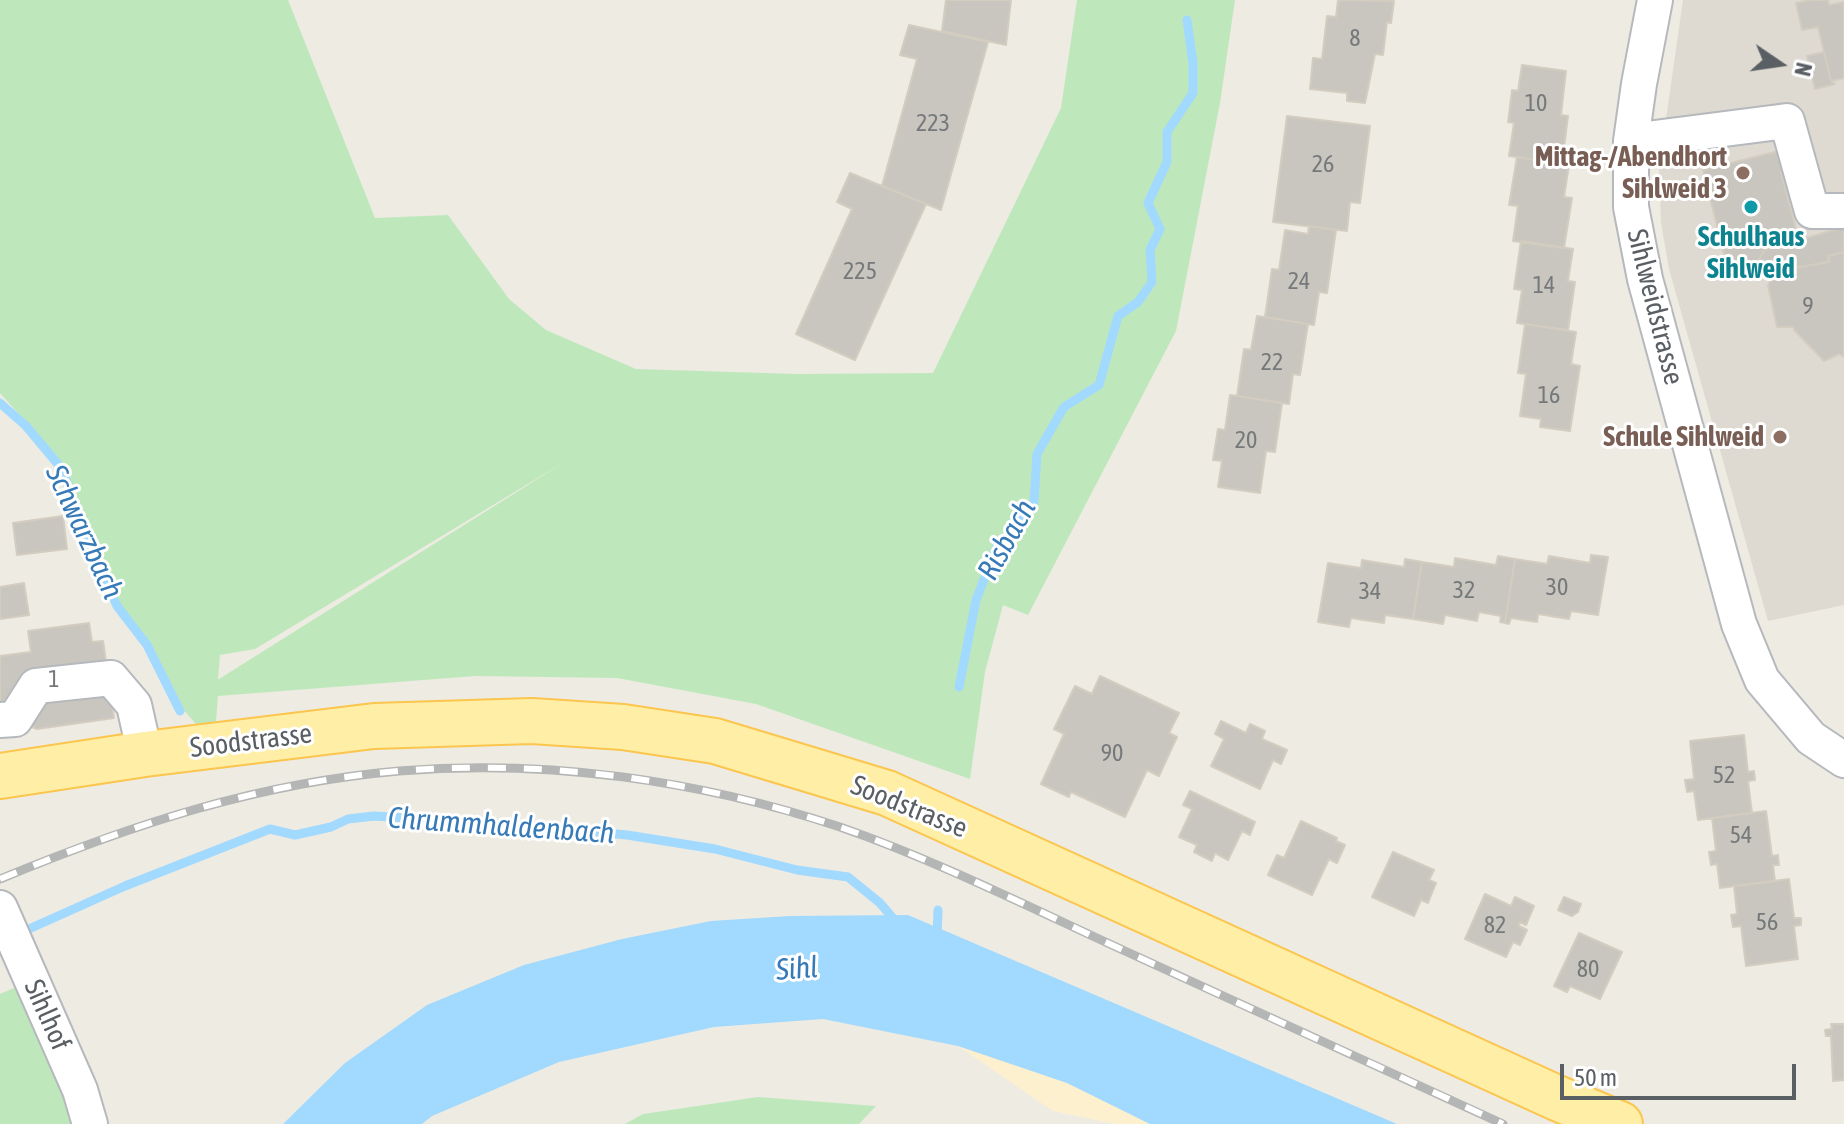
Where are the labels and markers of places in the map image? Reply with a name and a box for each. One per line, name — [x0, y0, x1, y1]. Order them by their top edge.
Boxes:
place label: Mittag-/Abendhort Sihlweid 3 — [1535, 140, 1727, 206]
marker: Mittag-/Abendhort Sihlweid 3 — [1734, 164, 1752, 182]
marker: Schulhaus Sihlweid — [1742, 198, 1760, 216]
place label: Schulhaus Sihlweid — [1698, 220, 1804, 286]
place label: Schule Sihlweid — [1603, 420, 1764, 454]
marker: Schule Sihlweid — [1771, 428, 1789, 446]

